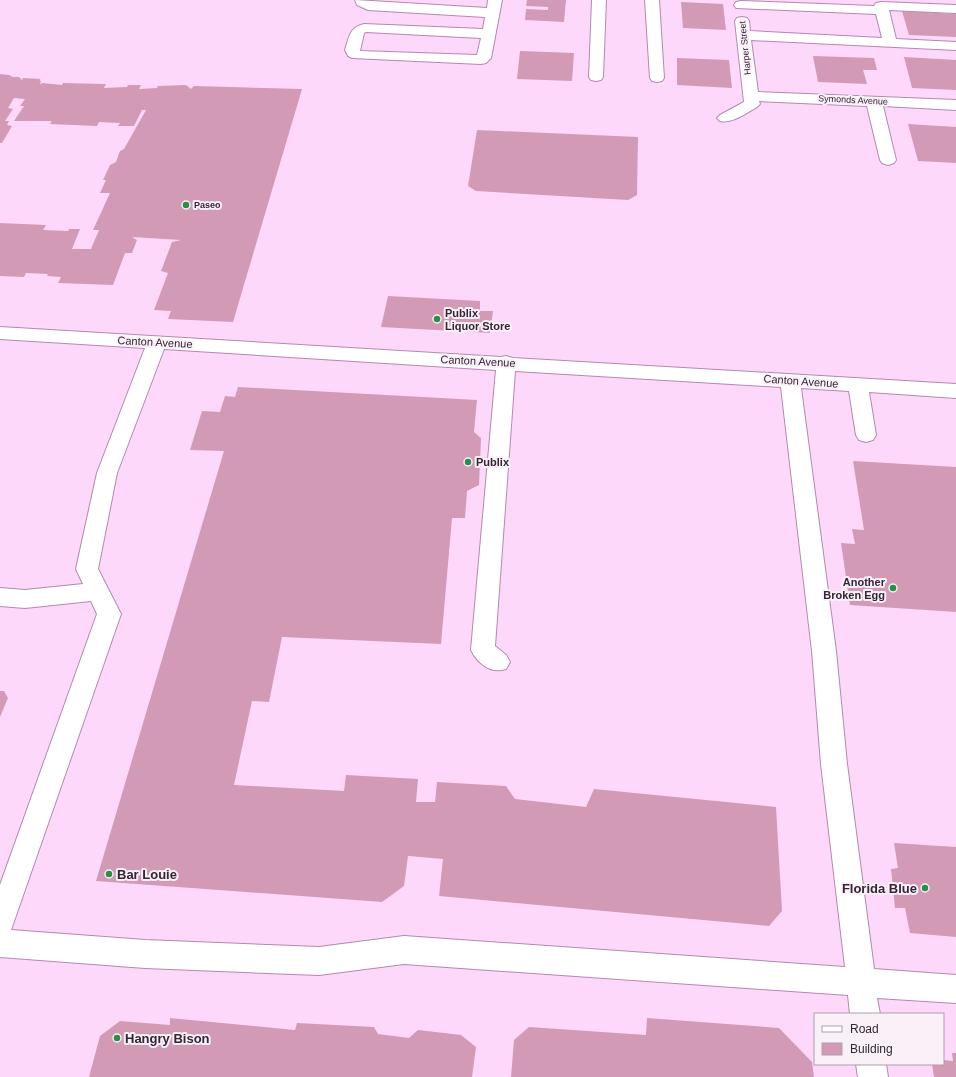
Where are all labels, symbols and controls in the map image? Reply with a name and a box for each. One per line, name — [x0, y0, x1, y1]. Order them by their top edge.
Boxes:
street label: Harper Street — [737, 20, 753, 75]
street label: Symonds Avenue — [818, 93, 888, 107]
marker: Paseo — [181, 200, 191, 210]
place label: Paseo — [194, 200, 221, 210]
place label: Publix Liquor Store — [445, 307, 510, 332]
marker: Publix Liquor Store — [432, 314, 442, 324]
street label: Canton Avenue — [117, 334, 193, 350]
street label: Canton Avenue — [440, 353, 516, 369]
street label: Canton Avenue — [763, 372, 839, 390]
place label: Publix — [476, 456, 510, 468]
marker: Publix — [463, 457, 473, 467]
place label: Another Broken Egg — [823, 576, 886, 601]
marker: Another Broken Egg — [888, 583, 898, 593]
place label: Bar Louie — [117, 867, 177, 882]
marker: Bar Louie — [104, 869, 114, 879]
place label: Florida Blue — [842, 881, 917, 896]
marker: Florida Blue — [920, 883, 930, 893]
legend — [814, 1013, 944, 1065]
text: Road — [850, 1022, 879, 1036]
place label: Hangry Bison — [125, 1031, 210, 1046]
marker: Hangry Bison — [112, 1033, 122, 1043]
text: Building — [850, 1042, 893, 1056]

